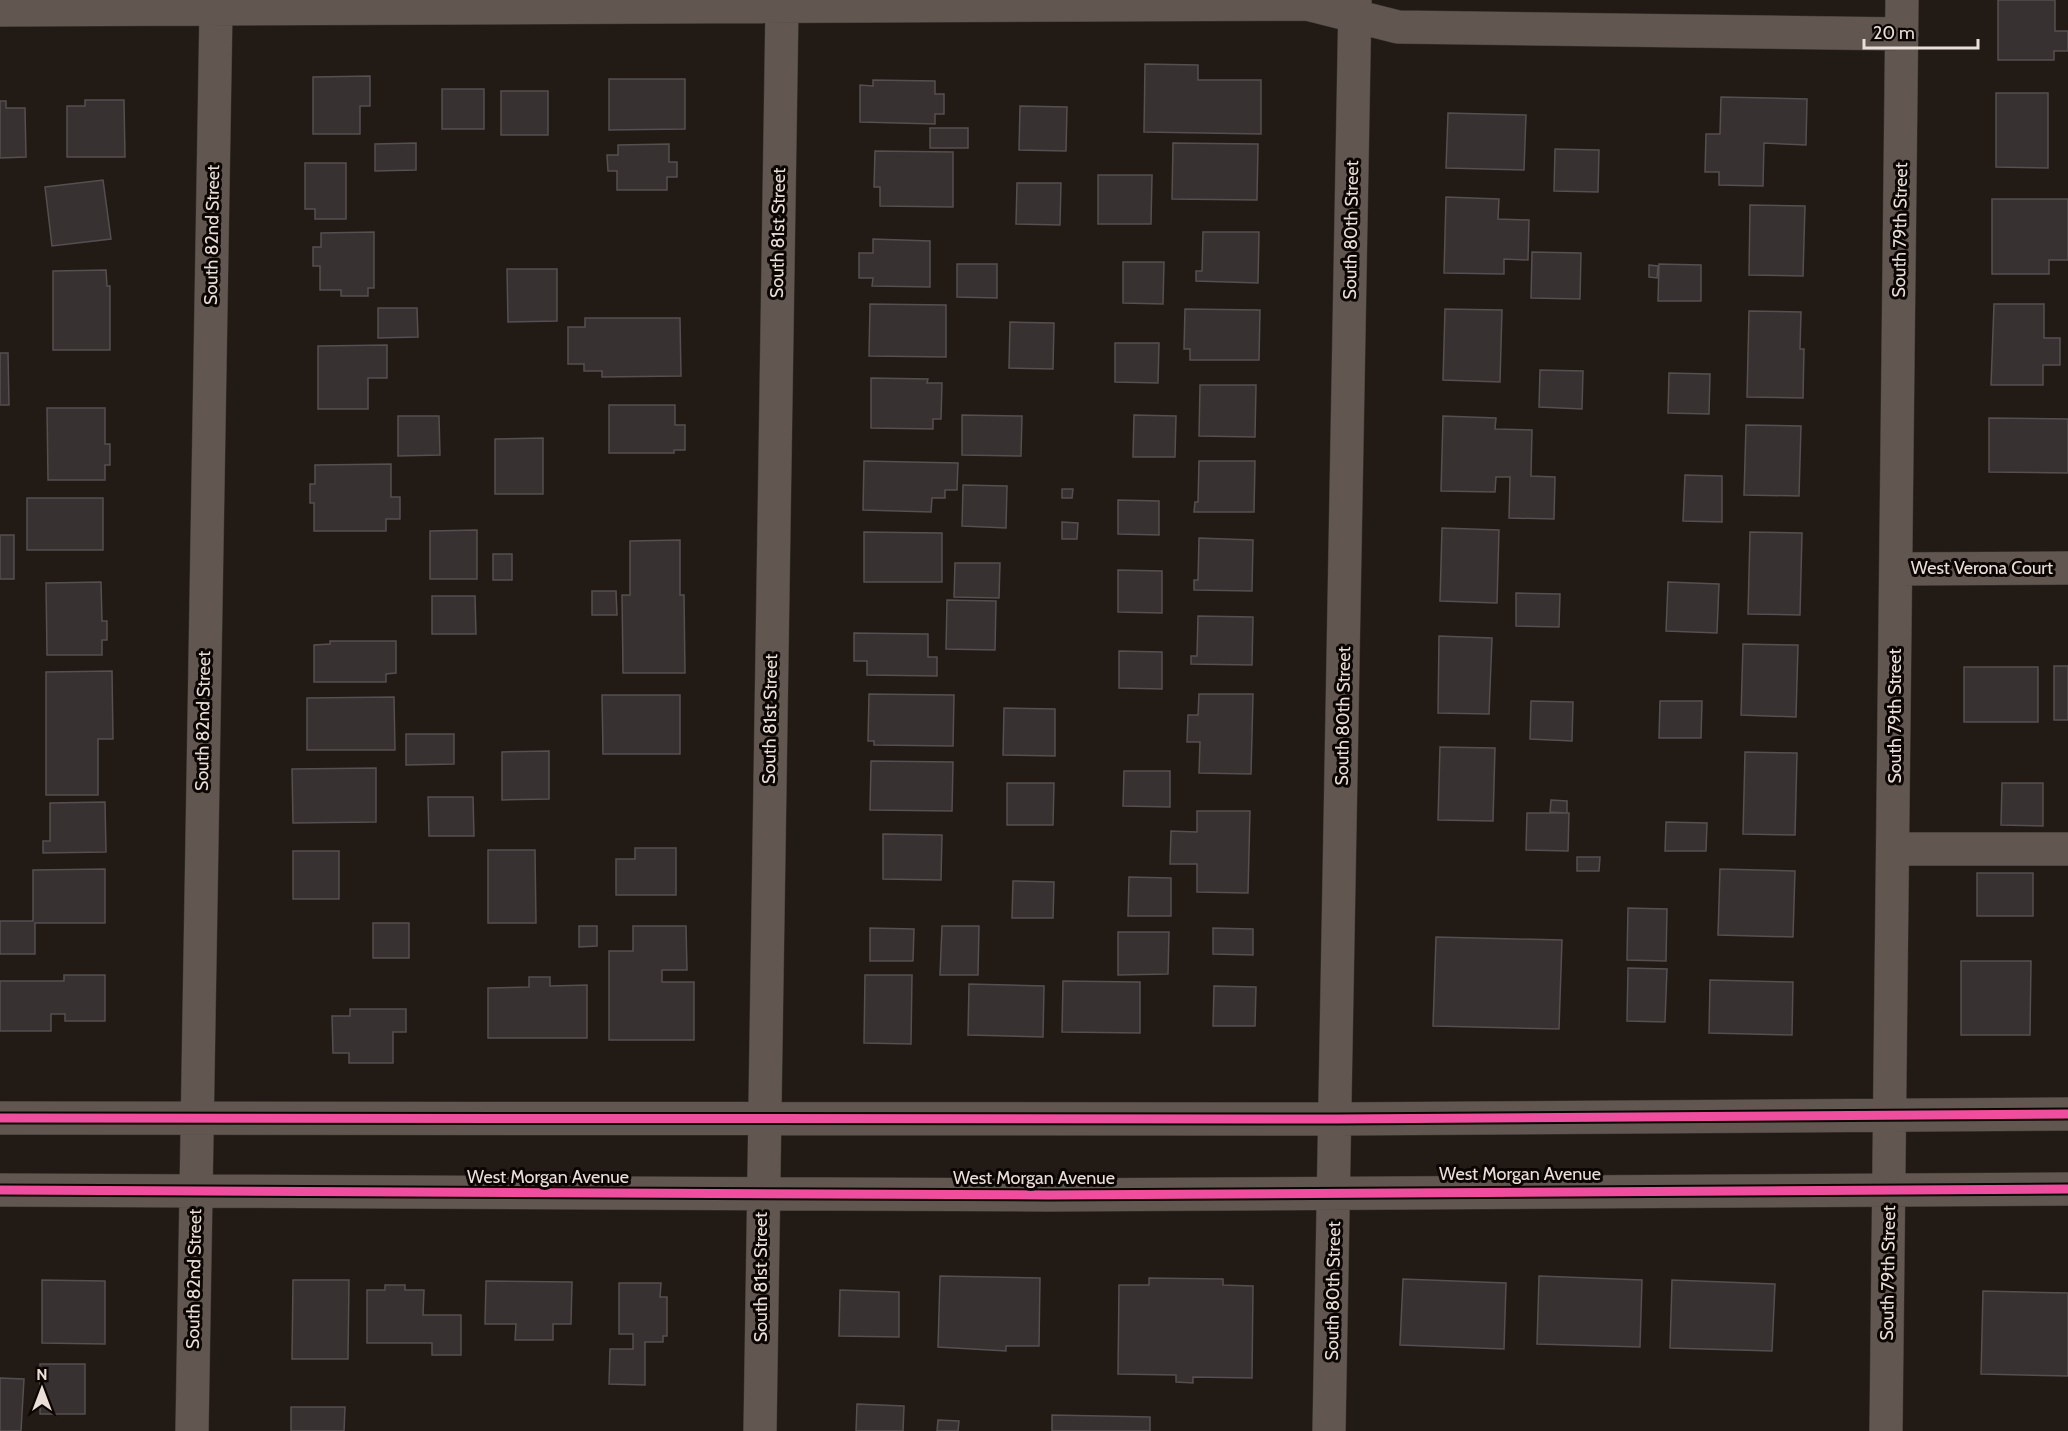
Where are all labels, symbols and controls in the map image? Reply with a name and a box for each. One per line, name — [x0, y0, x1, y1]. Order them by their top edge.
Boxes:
scale bar — [1864, 12, 1978, 50]
text: 20 m — [1873, 22, 1915, 44]
street label: South 80th Street — [1339, 160, 1363, 300]
street label: South 79th Street — [1888, 162, 1912, 298]
street label: South 82nd Street — [200, 165, 224, 305]
street label: South 81st Street — [766, 168, 790, 298]
street label: West Verona Court — [1911, 557, 2053, 579]
street label: South 80th Street — [1331, 646, 1355, 786]
street label: South 79th Street — [1884, 648, 1906, 784]
street label: South 82nd Street — [191, 651, 215, 791]
street label: South 81st Street — [758, 654, 782, 784]
street label: West Morgan Avenue — [1439, 1163, 1601, 1185]
street label: West Morgan Avenue — [467, 1166, 629, 1188]
street label: West Morgan Avenue — [953, 1167, 1115, 1189]
street label: South 79th Street — [1876, 1205, 1900, 1341]
street label: South 82nd Street — [182, 1209, 206, 1349]
street label: South 81st Street — [750, 1212, 772, 1342]
street label: South 80th Street — [1321, 1221, 1345, 1361]
north arrow — [12, 1359, 72, 1419]
text: N — [36, 1365, 48, 1384]

